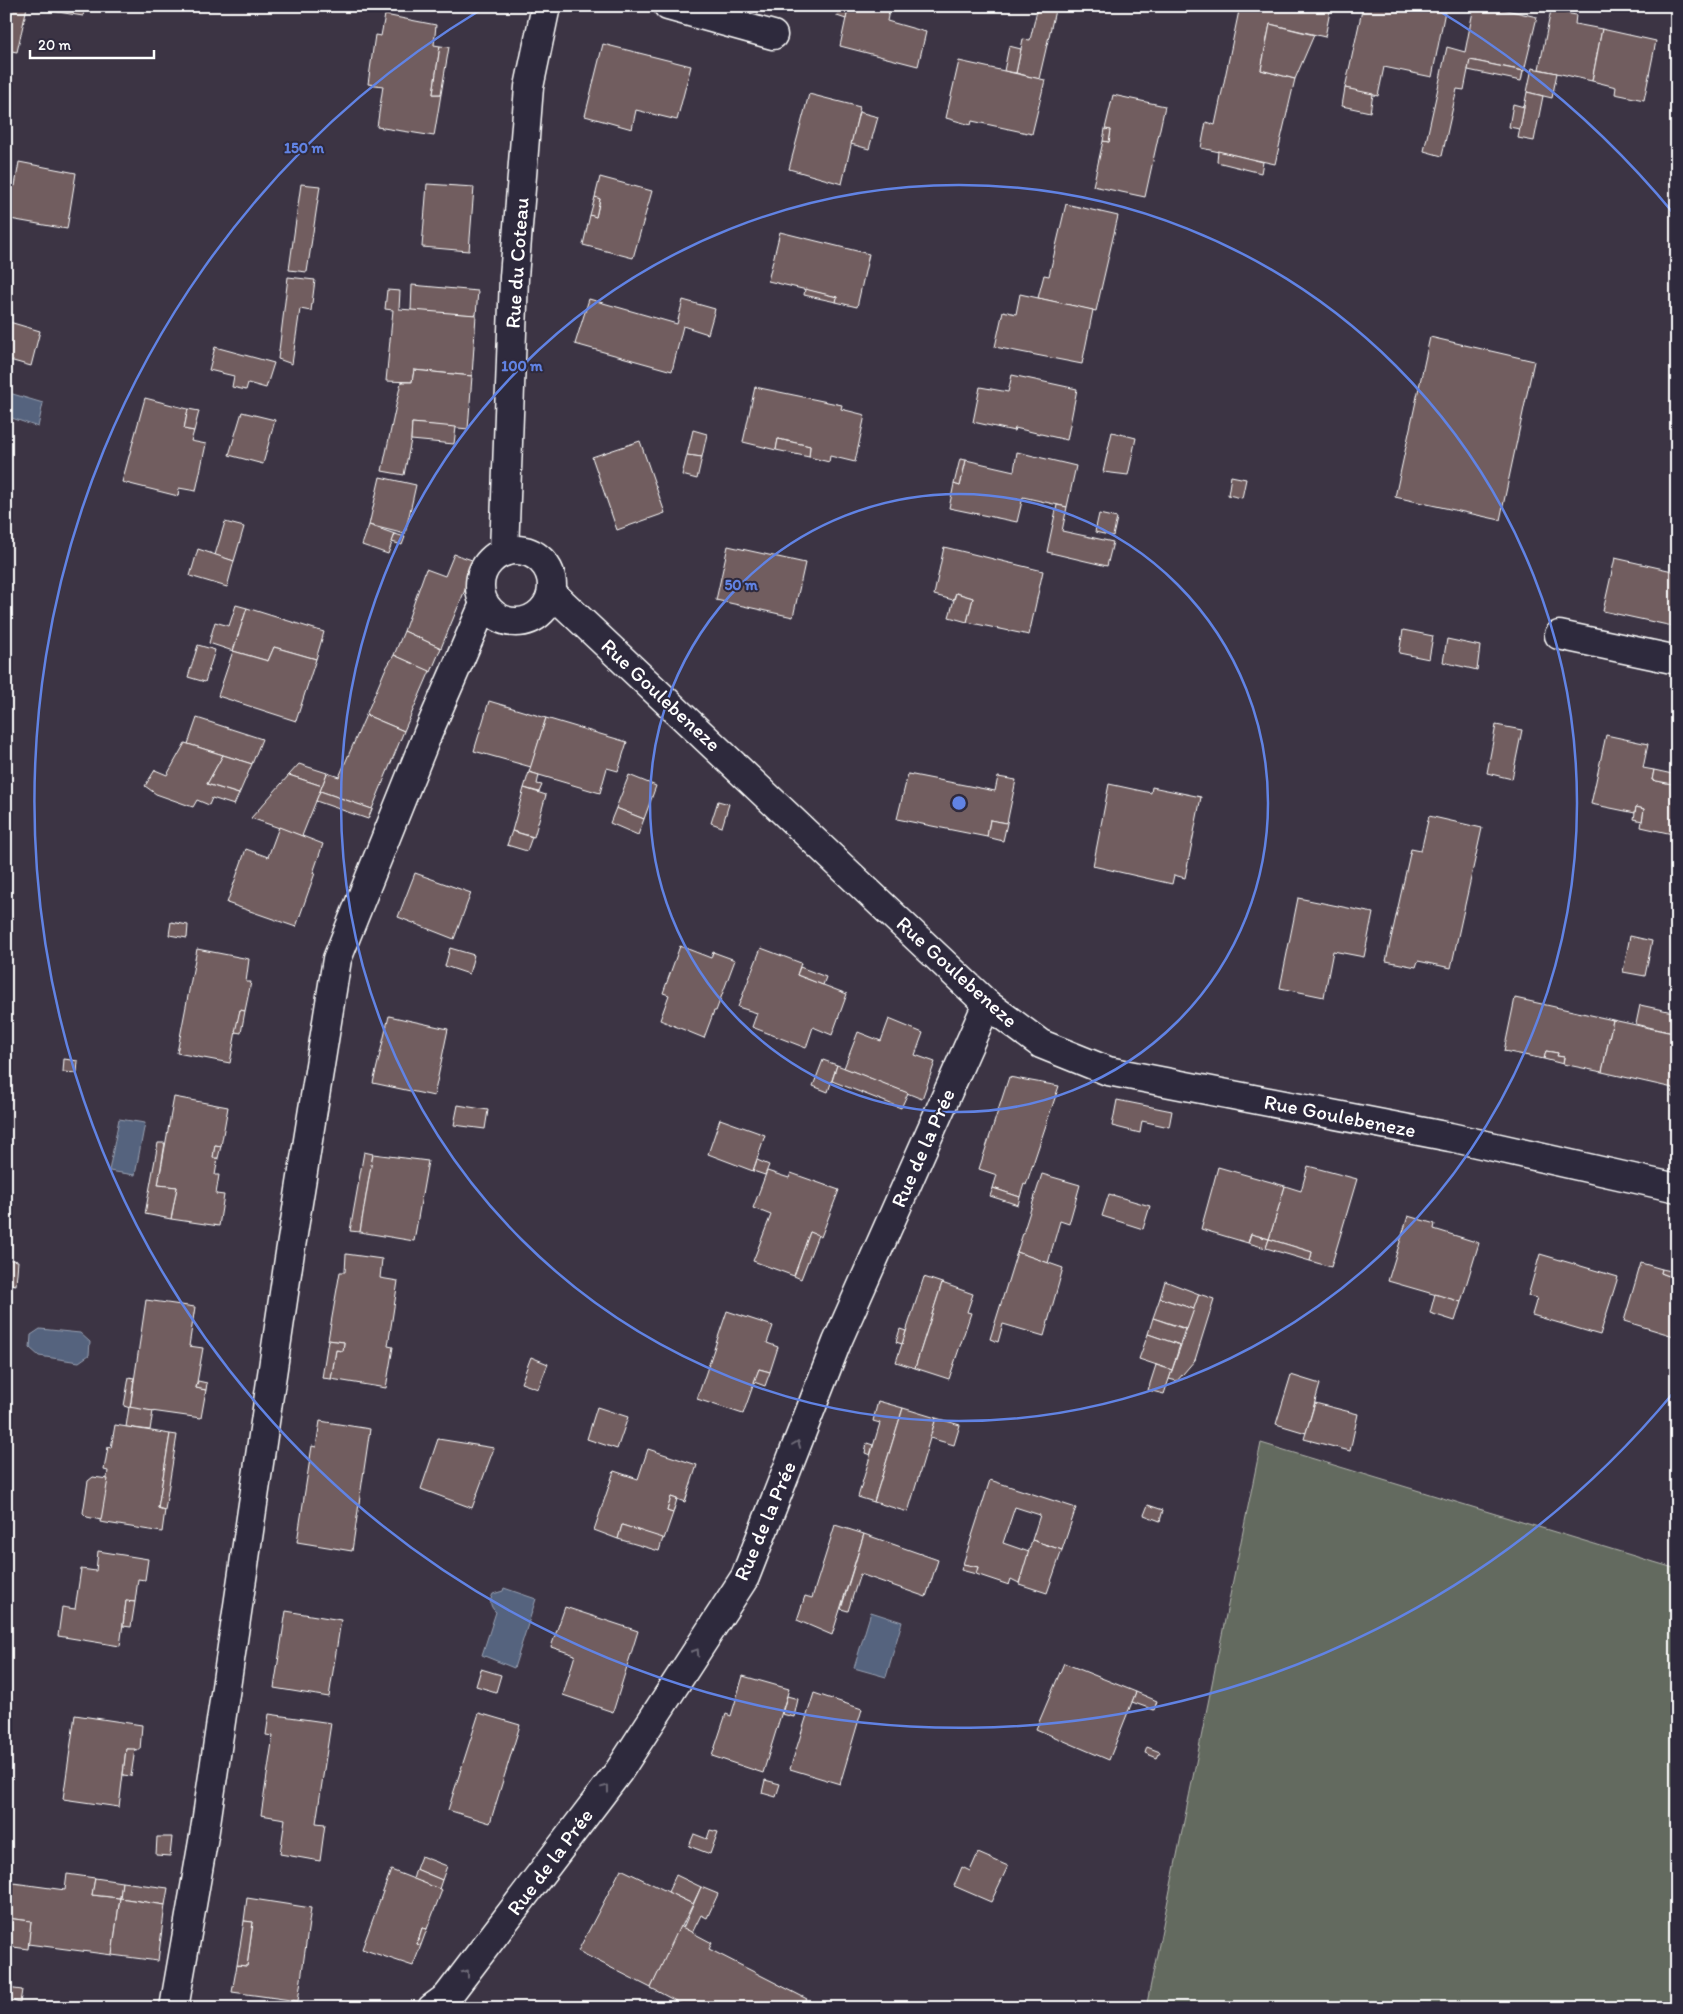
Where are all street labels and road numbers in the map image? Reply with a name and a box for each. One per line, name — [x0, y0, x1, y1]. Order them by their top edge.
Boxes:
street label: Rue du Coteau — [499, 196, 534, 329]
street label: Rue Goulebeneze — [596, 633, 726, 756]
street label: Rue Goulebeneze — [892, 911, 1023, 1033]
street label: Rue de la Prée — [885, 1085, 960, 1211]
street label: Rue Goulebeneze — [1262, 1089, 1418, 1143]
street label: Rue de la Prée — [728, 1457, 801, 1584]
street label: Rue de la Prée — [501, 1803, 598, 1920]

